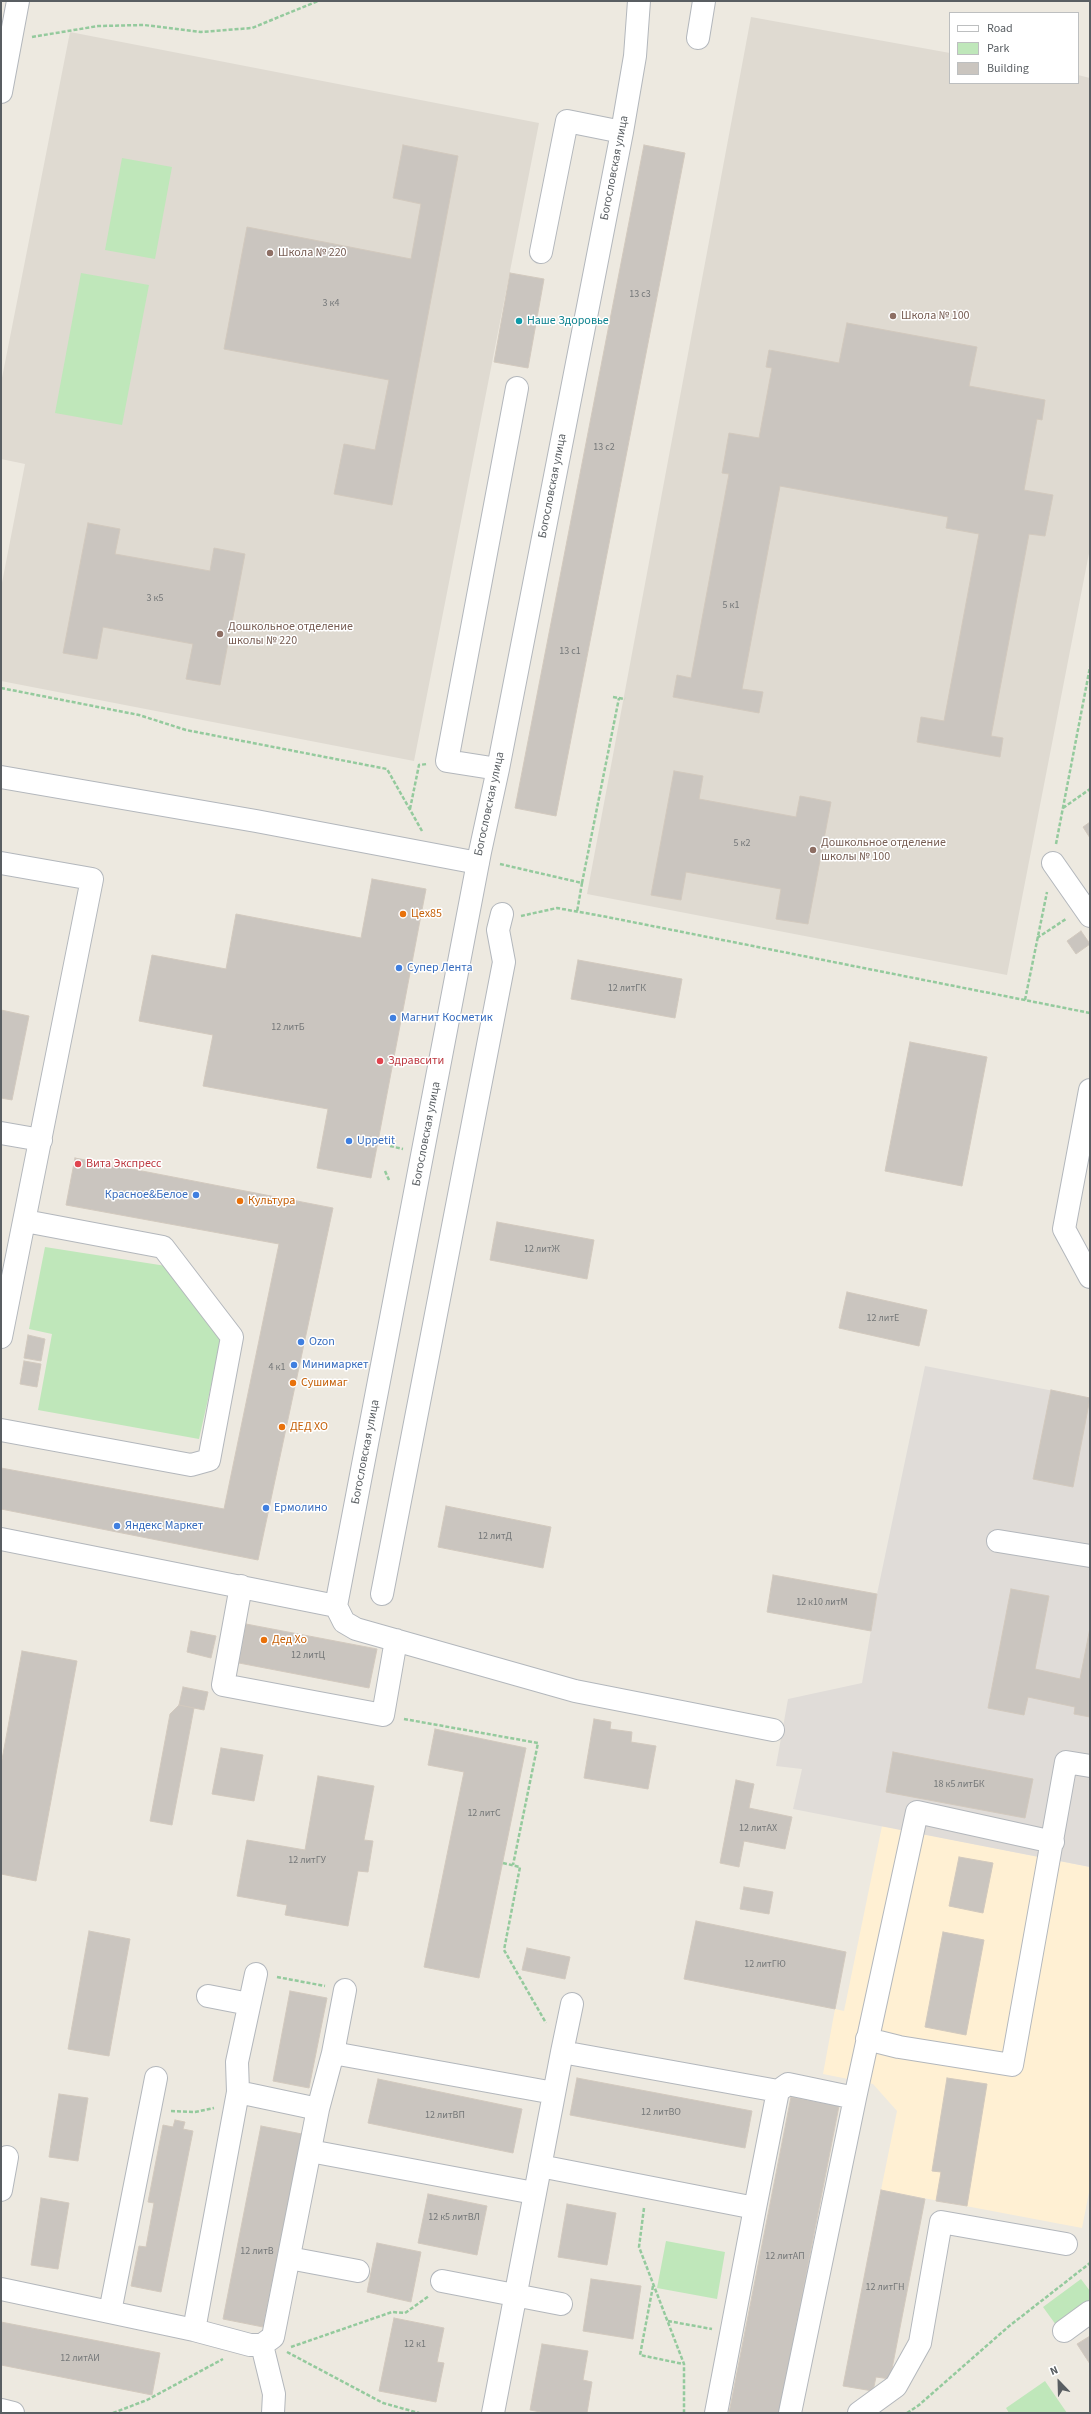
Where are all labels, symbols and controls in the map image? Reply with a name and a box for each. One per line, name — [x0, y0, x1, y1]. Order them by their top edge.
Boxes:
legend — [949, 12, 1079, 84]
text: Road — [987, 20, 1013, 37]
text: Park — [987, 40, 1009, 57]
text: Building — [987, 60, 1029, 77]
street label: Богословская улица — [598, 114, 632, 222]
place label: Школа № 220 — [278, 246, 347, 260]
marker: Школа № 220 — [265, 248, 275, 258]
house number: 13 с3 — [629, 289, 651, 301]
house number: 3 к4 — [323, 298, 339, 310]
place label: Школа № 100 — [901, 309, 970, 323]
marker: Школа № 100 — [888, 311, 898, 321]
place label: Наше Здоровье — [527, 314, 609, 328]
marker: Наше Здоровье — [514, 316, 524, 326]
street label: Богословская улица — [536, 432, 570, 540]
house number: 13 с2 — [593, 442, 615, 454]
house number: 3 к5 — [147, 593, 163, 605]
house number: 5 к1 — [723, 600, 739, 612]
place label: Дошкольное отделение школы № 220 — [228, 620, 353, 648]
marker: Дошкольное отделение школы № 220 — [215, 629, 225, 639]
house number: 13 с1 — [559, 646, 581, 658]
street label: Богословская улица — [472, 750, 508, 858]
place label: Дошкольное отделение школы № 100 — [821, 836, 946, 864]
house number: 5 к2 — [734, 838, 750, 850]
marker: Дошкольное отделение школы № 100 — [808, 845, 818, 855]
place label: Цех85 — [411, 907, 442, 921]
marker: Цех85 — [398, 909, 408, 919]
place label: Супер Лента — [407, 961, 473, 975]
marker: Супер Лента — [394, 963, 404, 973]
house number: 12 литГК — [608, 983, 646, 995]
place label: Магнит Косметик — [401, 1011, 493, 1025]
marker: Магнит Косметик — [388, 1013, 398, 1023]
house number: 12 литБ — [271, 1022, 305, 1034]
place label: Здравсити — [388, 1054, 444, 1068]
marker: Здравсити — [375, 1056, 385, 1066]
street label: Богословская улица — [410, 1080, 444, 1188]
place label: Uppetit — [357, 1134, 395, 1148]
marker: Uppetit — [344, 1136, 354, 1146]
place label: Вита Экспресс — [86, 1157, 162, 1171]
marker: Вита Экспресс — [73, 1159, 83, 1169]
place label: Красное&Белое — [105, 1188, 188, 1202]
marker: Красное&Белое — [191, 1190, 201, 1200]
place label: Культура — [248, 1194, 295, 1208]
marker: Культура — [235, 1196, 245, 1206]
house number: 12 литЖ — [524, 1244, 560, 1256]
house number: 12 литЕ — [867, 1313, 899, 1325]
place label: Ozon — [309, 1335, 335, 1349]
marker: Ozon — [296, 1337, 306, 1347]
place label: Минимаркет — [302, 1358, 368, 1372]
marker: Минимаркет — [289, 1360, 299, 1370]
house number: 4 к1 — [269, 1362, 285, 1374]
place label: Сушимаг — [301, 1376, 348, 1390]
marker: Сушимаг — [288, 1378, 298, 1388]
street label: Богословская улица — [349, 1398, 383, 1506]
place label: ДЕД ХО — [290, 1420, 328, 1434]
marker: ДЕД ХО — [277, 1422, 287, 1432]
place label: Ермолино — [274, 1501, 327, 1515]
marker: Ермолино — [261, 1503, 271, 1513]
place label: Яндекс Маркет — [125, 1519, 203, 1533]
marker: Яндекс Маркет — [112, 1521, 122, 1531]
house number: 12 литД — [478, 1531, 512, 1543]
house number: 12 к10 литМ — [796, 1597, 848, 1609]
place label: Дед Хо — [272, 1633, 307, 1647]
marker: Дед Хо — [259, 1635, 269, 1645]
house number: 12 литЦ — [291, 1650, 325, 1662]
house number: 18 к5 литБК — [933, 1779, 985, 1791]
house number: 12 литС — [467, 1808, 501, 1820]
house number: 12 литАХ — [739, 1823, 777, 1835]
house number: 12 литГУ — [288, 1855, 326, 1867]
house number: 12 литГЮ — [744, 1959, 786, 1971]
house number: 12 литВО — [641, 2107, 681, 2119]
house number: 12 литВП — [425, 2110, 465, 2122]
house number: 12 к5 литВЛ — [428, 2212, 480, 2224]
house number: 12 литВ — [240, 2246, 274, 2258]
house number: 12 литАП — [765, 2251, 805, 2263]
house number: 12 литГН — [866, 2282, 904, 2294]
house number: 12 к1 — [404, 2339, 426, 2351]
house number: 12 литАИ — [60, 2353, 100, 2365]
north arrow — [1039, 2362, 1079, 2402]
text: N — [1048, 2362, 1060, 2379]

